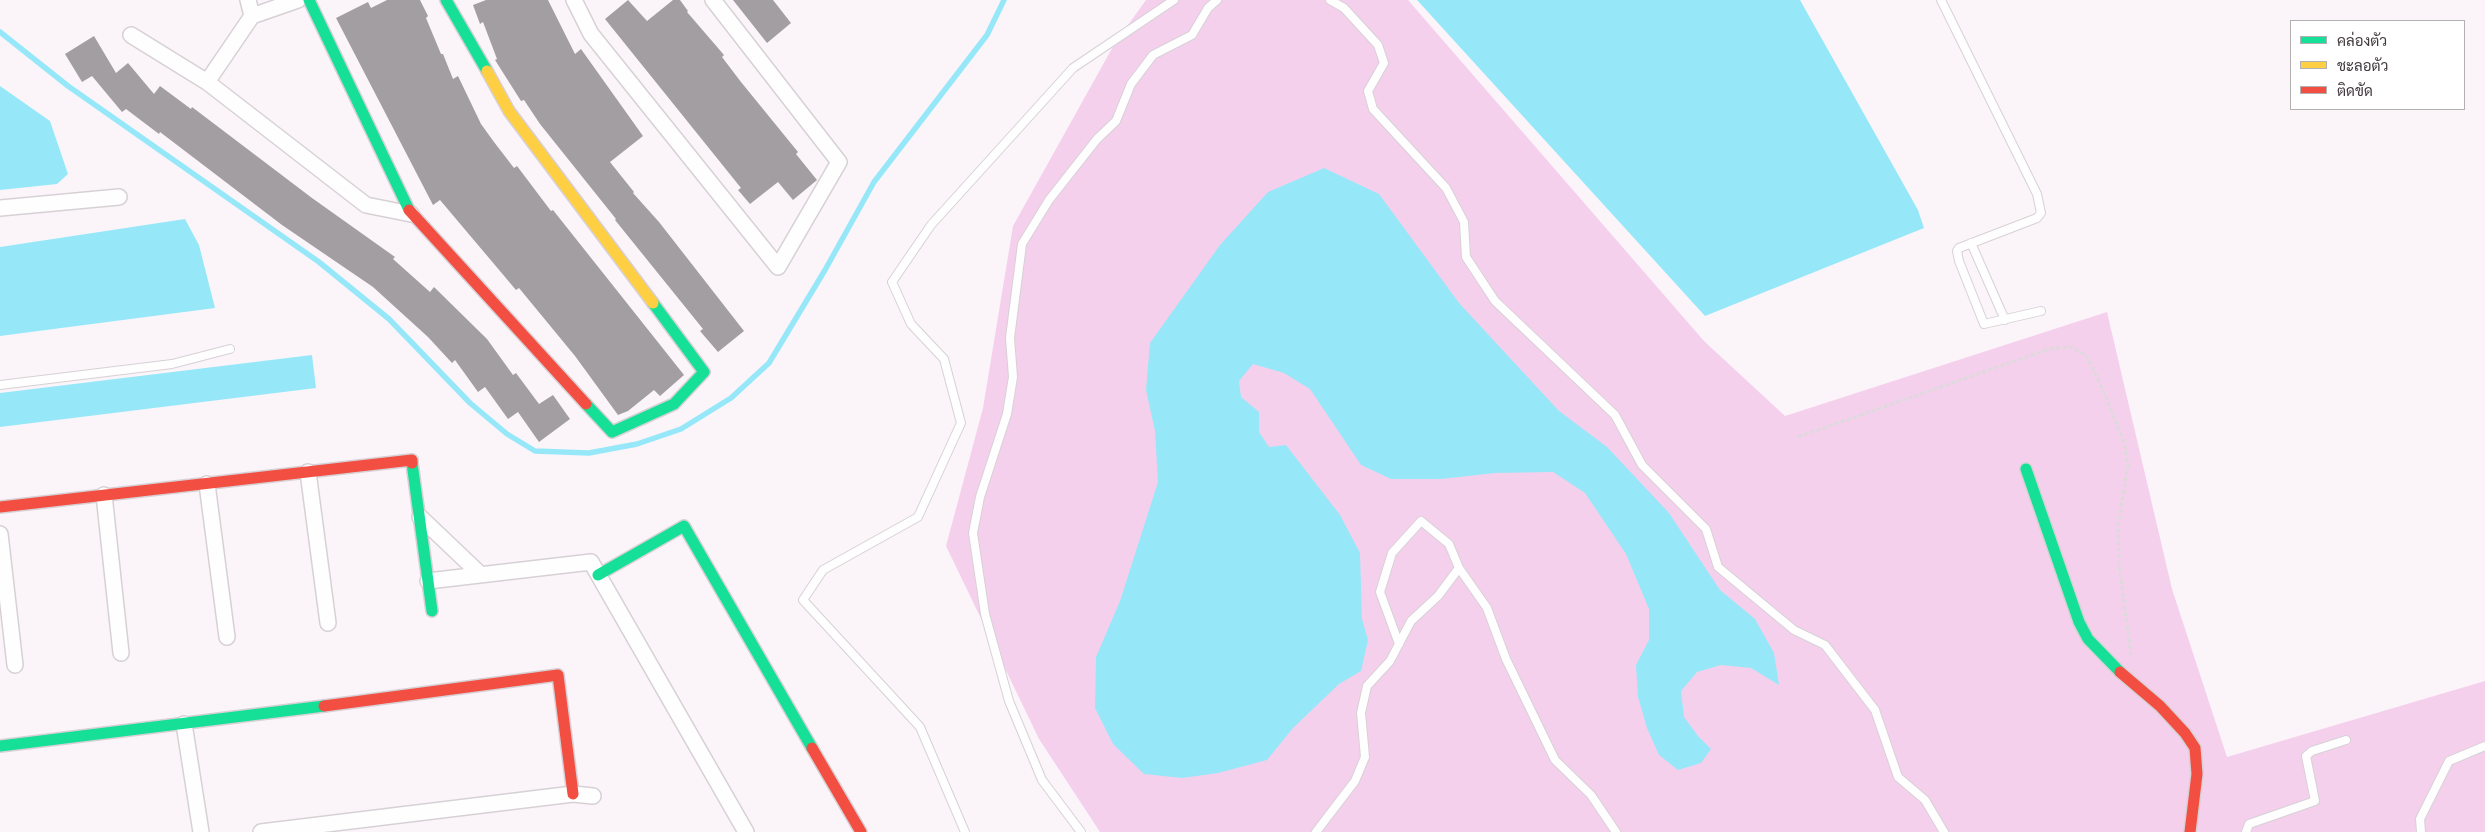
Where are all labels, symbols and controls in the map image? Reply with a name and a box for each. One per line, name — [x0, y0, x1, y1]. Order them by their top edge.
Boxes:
legend — [2290, 20, 2465, 110]
text: คล่องตัว — [2337, 33, 2387, 49]
text: ชะลอตัว — [2337, 58, 2388, 74]
text: ติดขัด — [2337, 83, 2373, 99]

